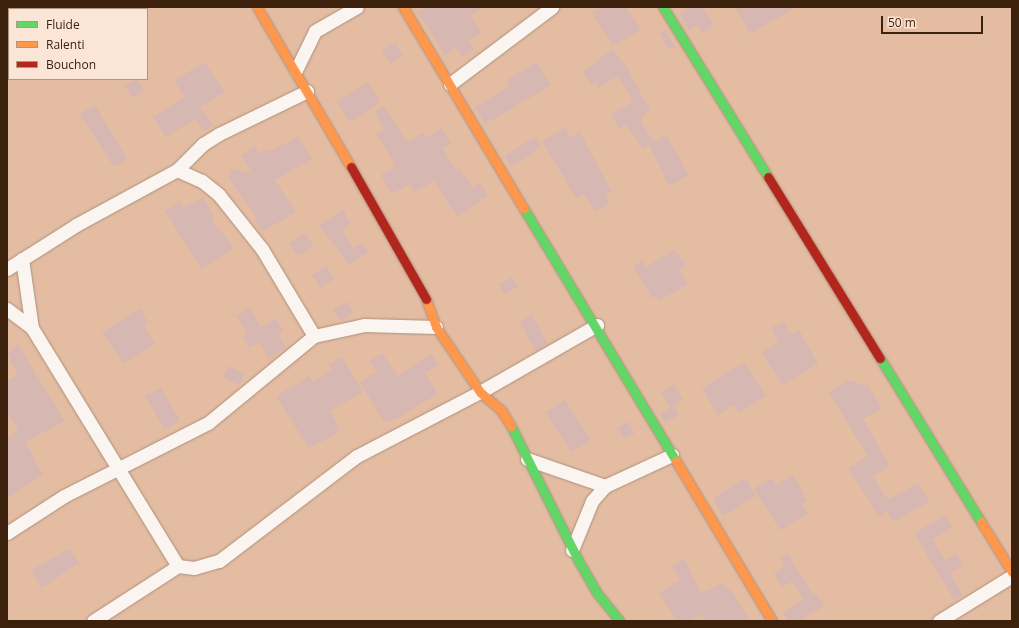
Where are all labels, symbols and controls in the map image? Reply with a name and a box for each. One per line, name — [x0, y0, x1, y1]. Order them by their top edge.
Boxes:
legend — [8, 8, 148, 80]
scale bar — [883, 8, 985, 34]
text: 50 m — [888, 14, 916, 31]
text: Fluide — [46, 16, 80, 33]
text: Ralenti — [46, 36, 85, 53]
text: Bouchon — [46, 56, 96, 73]

